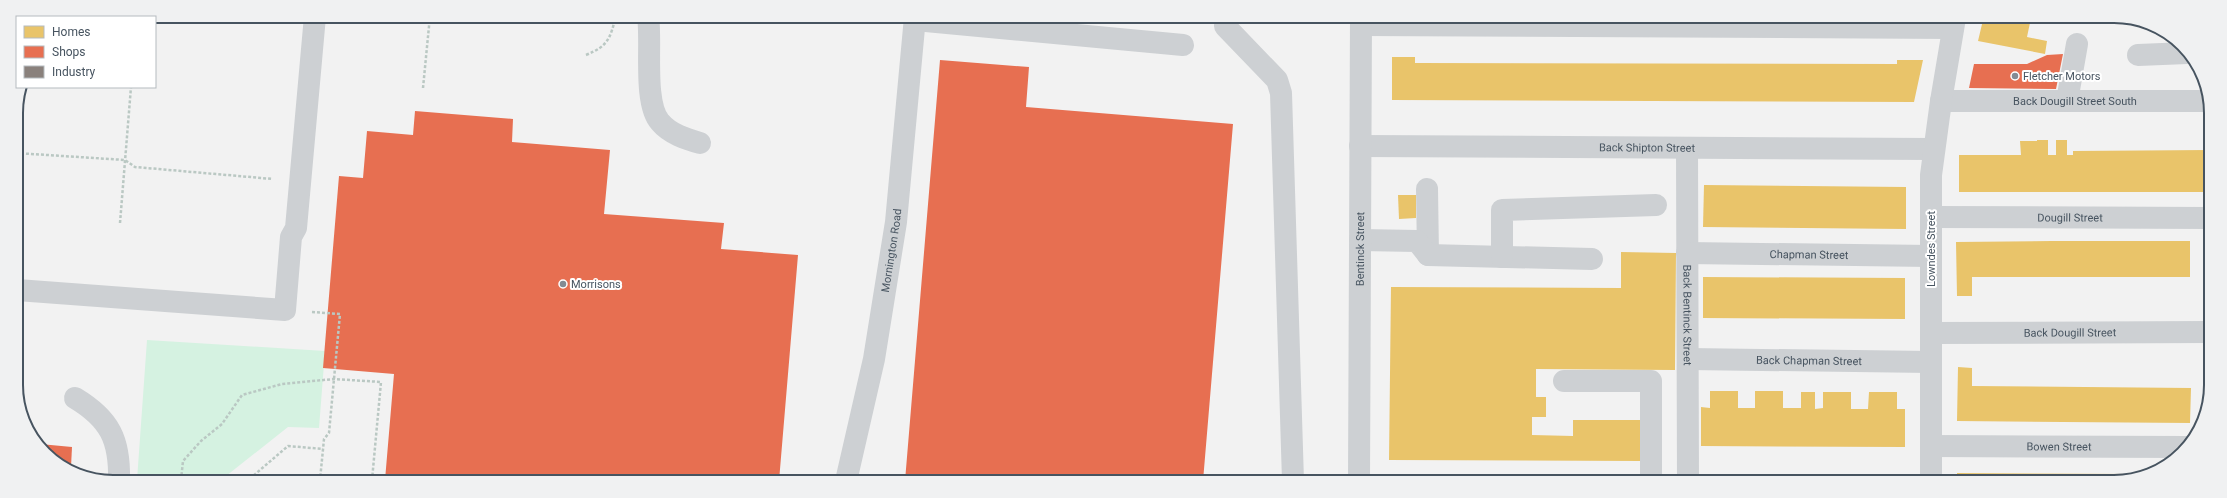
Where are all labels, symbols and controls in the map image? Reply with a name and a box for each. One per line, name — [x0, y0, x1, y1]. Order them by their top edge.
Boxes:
legend — [16, 16, 156, 88]
text: Homes — [52, 25, 90, 39]
text: Shops — [52, 45, 86, 59]
text: Industry — [52, 65, 96, 79]
place label: Fletcher Motors — [2023, 70, 2101, 83]
marker: Fletcher Motors — [2010, 71, 2020, 81]
street label: Back Dougill Street South — [2013, 95, 2137, 108]
street label: Back Shipton Street — [1599, 141, 1695, 154]
street label: Mornington Road — [878, 208, 904, 293]
street label: Bentinck Street — [1353, 211, 1367, 286]
street label: Lowndes Street — [1925, 211, 1938, 287]
street label: Dougill Street — [2037, 211, 2103, 224]
street label: Chapman Street — [1769, 248, 1849, 261]
street label: Back Bentinck Street — [1681, 264, 1694, 366]
place label: Morrisons — [571, 278, 621, 291]
marker: Morrisons — [558, 279, 568, 289]
street label: Back Dougill Street — [2024, 326, 2117, 339]
street label: Back Chapman Street — [1756, 353, 1862, 368]
street label: Bowen Street — [2026, 440, 2092, 453]

